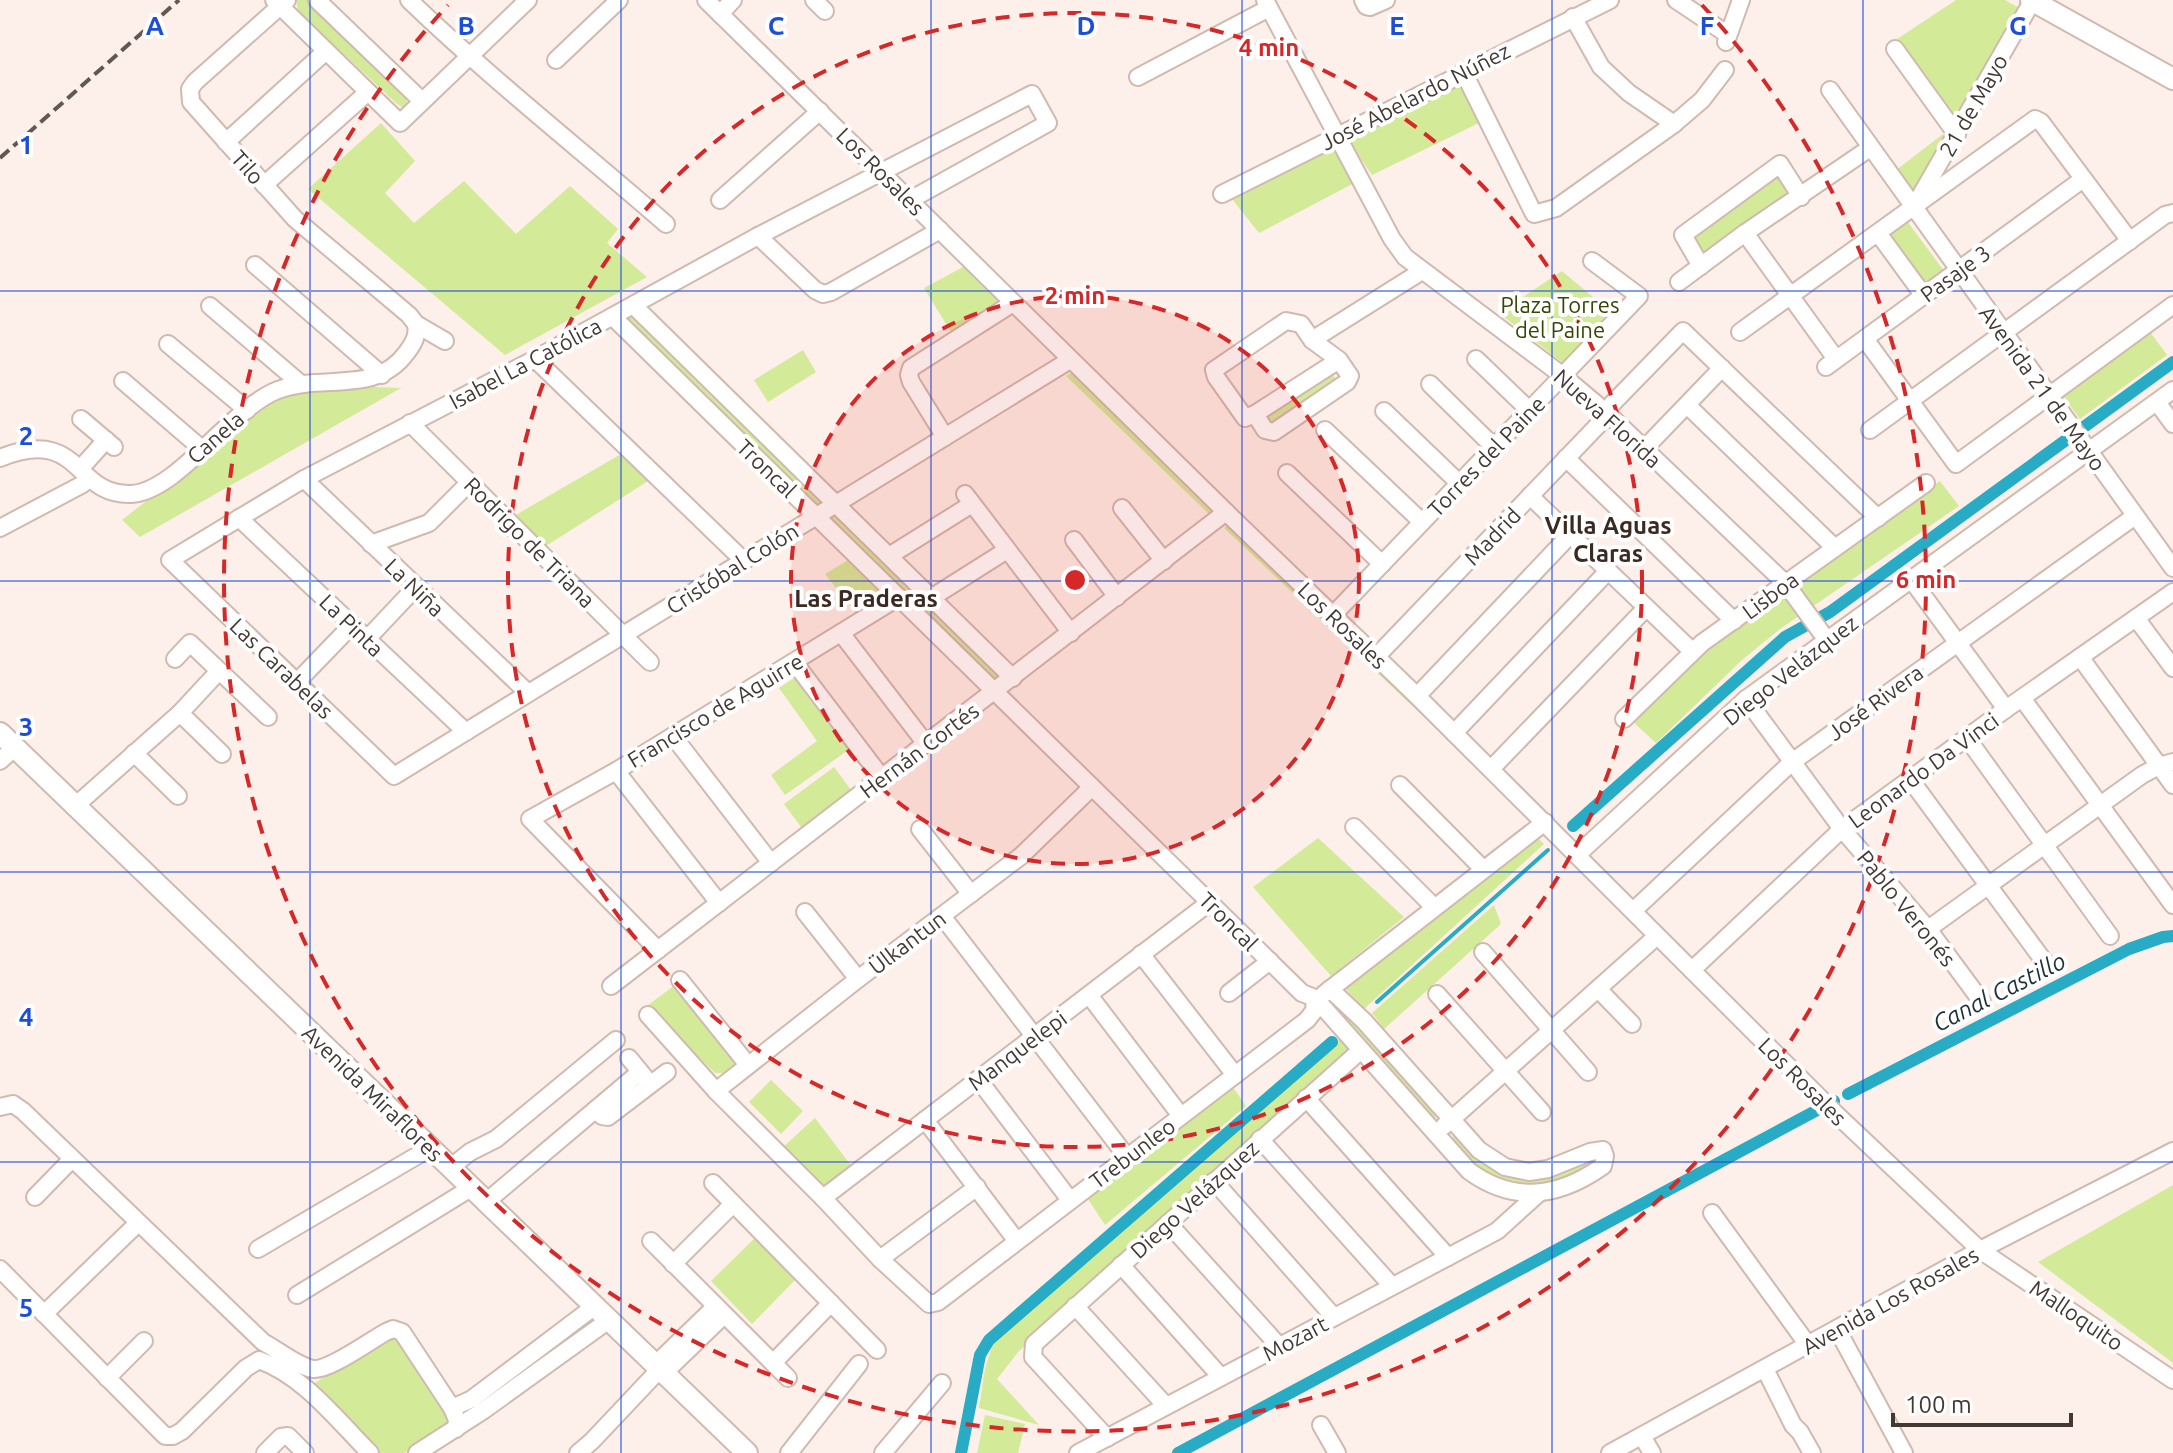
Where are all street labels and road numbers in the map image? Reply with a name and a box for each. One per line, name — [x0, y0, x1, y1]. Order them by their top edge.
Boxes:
street label: José Abelardo Núñez — [1316, 37, 1514, 155]
street label: 21 de Mayo — [1934, 49, 2012, 161]
street label: Los Rosales — [832, 122, 930, 220]
street label: Tilo — [226, 145, 270, 189]
street label: Pasaje 3 — [1915, 239, 1995, 307]
street label: Avenida 21 de Mayo — [1975, 301, 2111, 475]
street label: Isabel La Católica — [445, 312, 605, 414]
street label: Nueva Florida — [1549, 363, 1667, 473]
street label: Torres del Paine — [1422, 391, 1550, 521]
street label: Canela — [182, 406, 248, 468]
street label: Troncal — [732, 434, 802, 502]
street label: Rodrigo de Triana — [460, 472, 600, 612]
street label: Madrid — [1459, 502, 1525, 570]
street label: Cristóbal Colón — [661, 517, 803, 619]
street label: La Niña — [380, 553, 450, 621]
street label: Lisboa — [1737, 566, 1803, 624]
street label: Los Rosales — [1293, 577, 1393, 673]
street label: La Pinta — [315, 589, 389, 661]
street label: Diego Velázquez — [1718, 610, 1862, 730]
street label: Las Carabelas — [225, 613, 339, 723]
street label: Francisco de Aguirre — [623, 648, 807, 772]
street label: José Rivera — [1822, 659, 1928, 745]
street label: Hernán Cortés — [855, 697, 983, 803]
street label: Leonardo Da Vinci — [1843, 707, 2003, 833]
street label: Pablo Veronés — [1853, 845, 1961, 971]
street label: Troncal — [1195, 887, 1264, 956]
street label: Ülkantun — [864, 905, 950, 979]
street label: Manquelepi — [963, 1005, 1071, 1095]
street label: Avenida Miraflores — [298, 1020, 448, 1166]
street label: Los Rosales — [1754, 1032, 1852, 1130]
street label: Trebunleo — [1084, 1113, 1180, 1193]
street label: Diego Velázquez — [1125, 1135, 1263, 1263]
street label: Avenida Los Rosales — [1798, 1241, 1982, 1359]
street label: Malloquito — [2026, 1275, 2128, 1355]
street label: Mozart — [1258, 1310, 1332, 1366]

